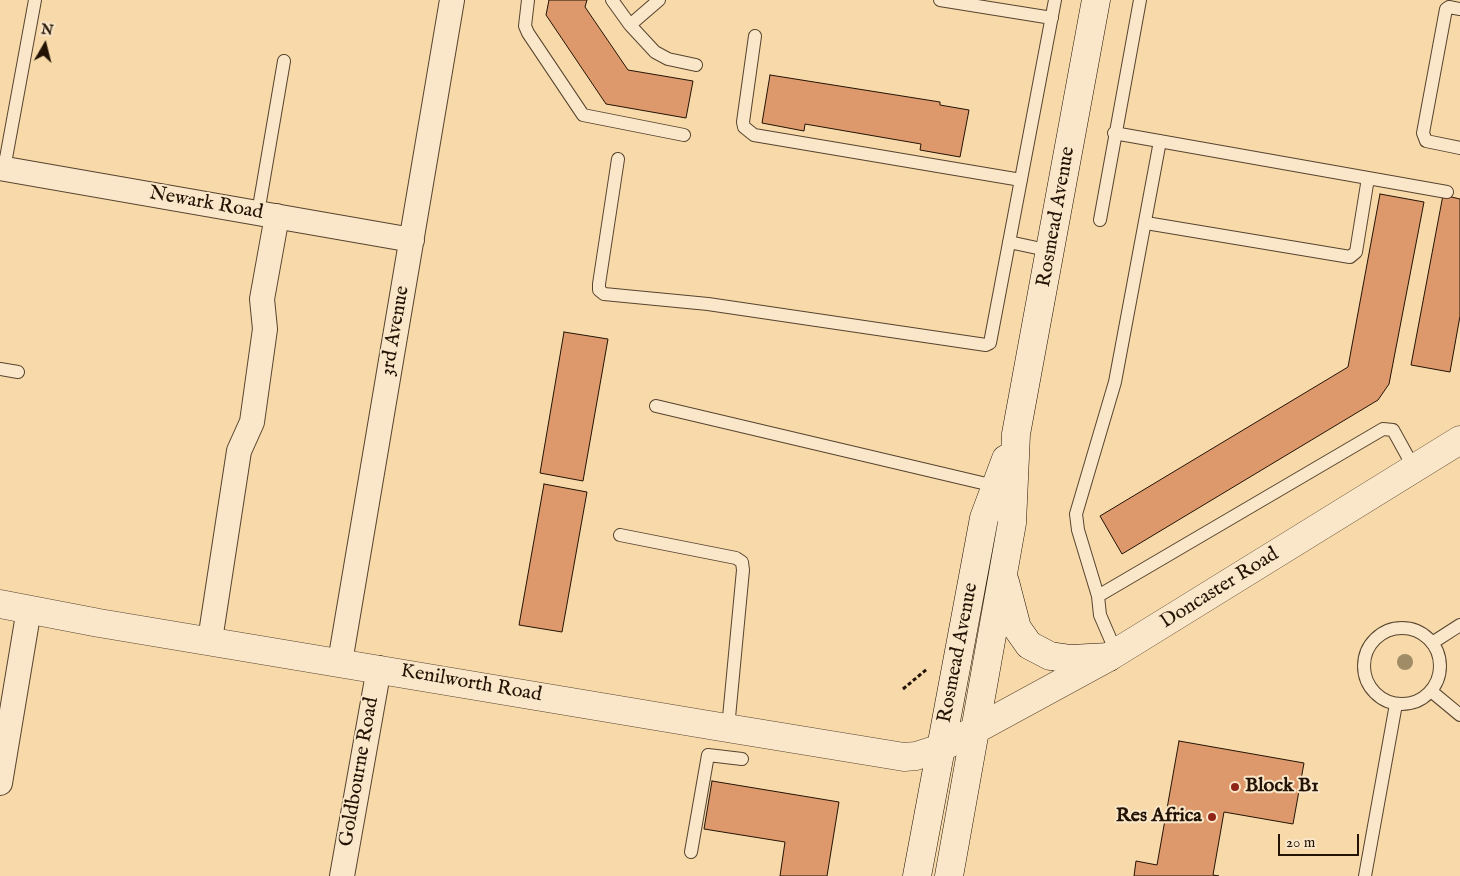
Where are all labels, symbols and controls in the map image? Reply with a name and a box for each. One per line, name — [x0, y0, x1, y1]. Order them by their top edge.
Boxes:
north arrow — [20, 20, 70, 70]
text: N — [40, 20, 54, 40]
street label: Rosmead Avenue — [1033, 145, 1081, 289]
street label: Newark Road — [147, 182, 265, 226]
street label: 3rd Avenue — [376, 284, 416, 378]
street label: Doncaster Road — [1157, 543, 1283, 635]
street label: Rosmead Avenue — [934, 581, 984, 725]
street label: Kenilworth Road — [399, 660, 543, 708]
street label: Goldbourne Road — [335, 695, 385, 849]
place label: Block B1 — [1245, 775, 1319, 799]
marker: Block B1 — [1229, 781, 1241, 793]
place label: Res Africa — [1116, 805, 1202, 829]
marker: Res Africa — [1206, 811, 1218, 823]
scale bar — [1280, 824, 1361, 856]
text: 20 m — [1286, 833, 1315, 852]

